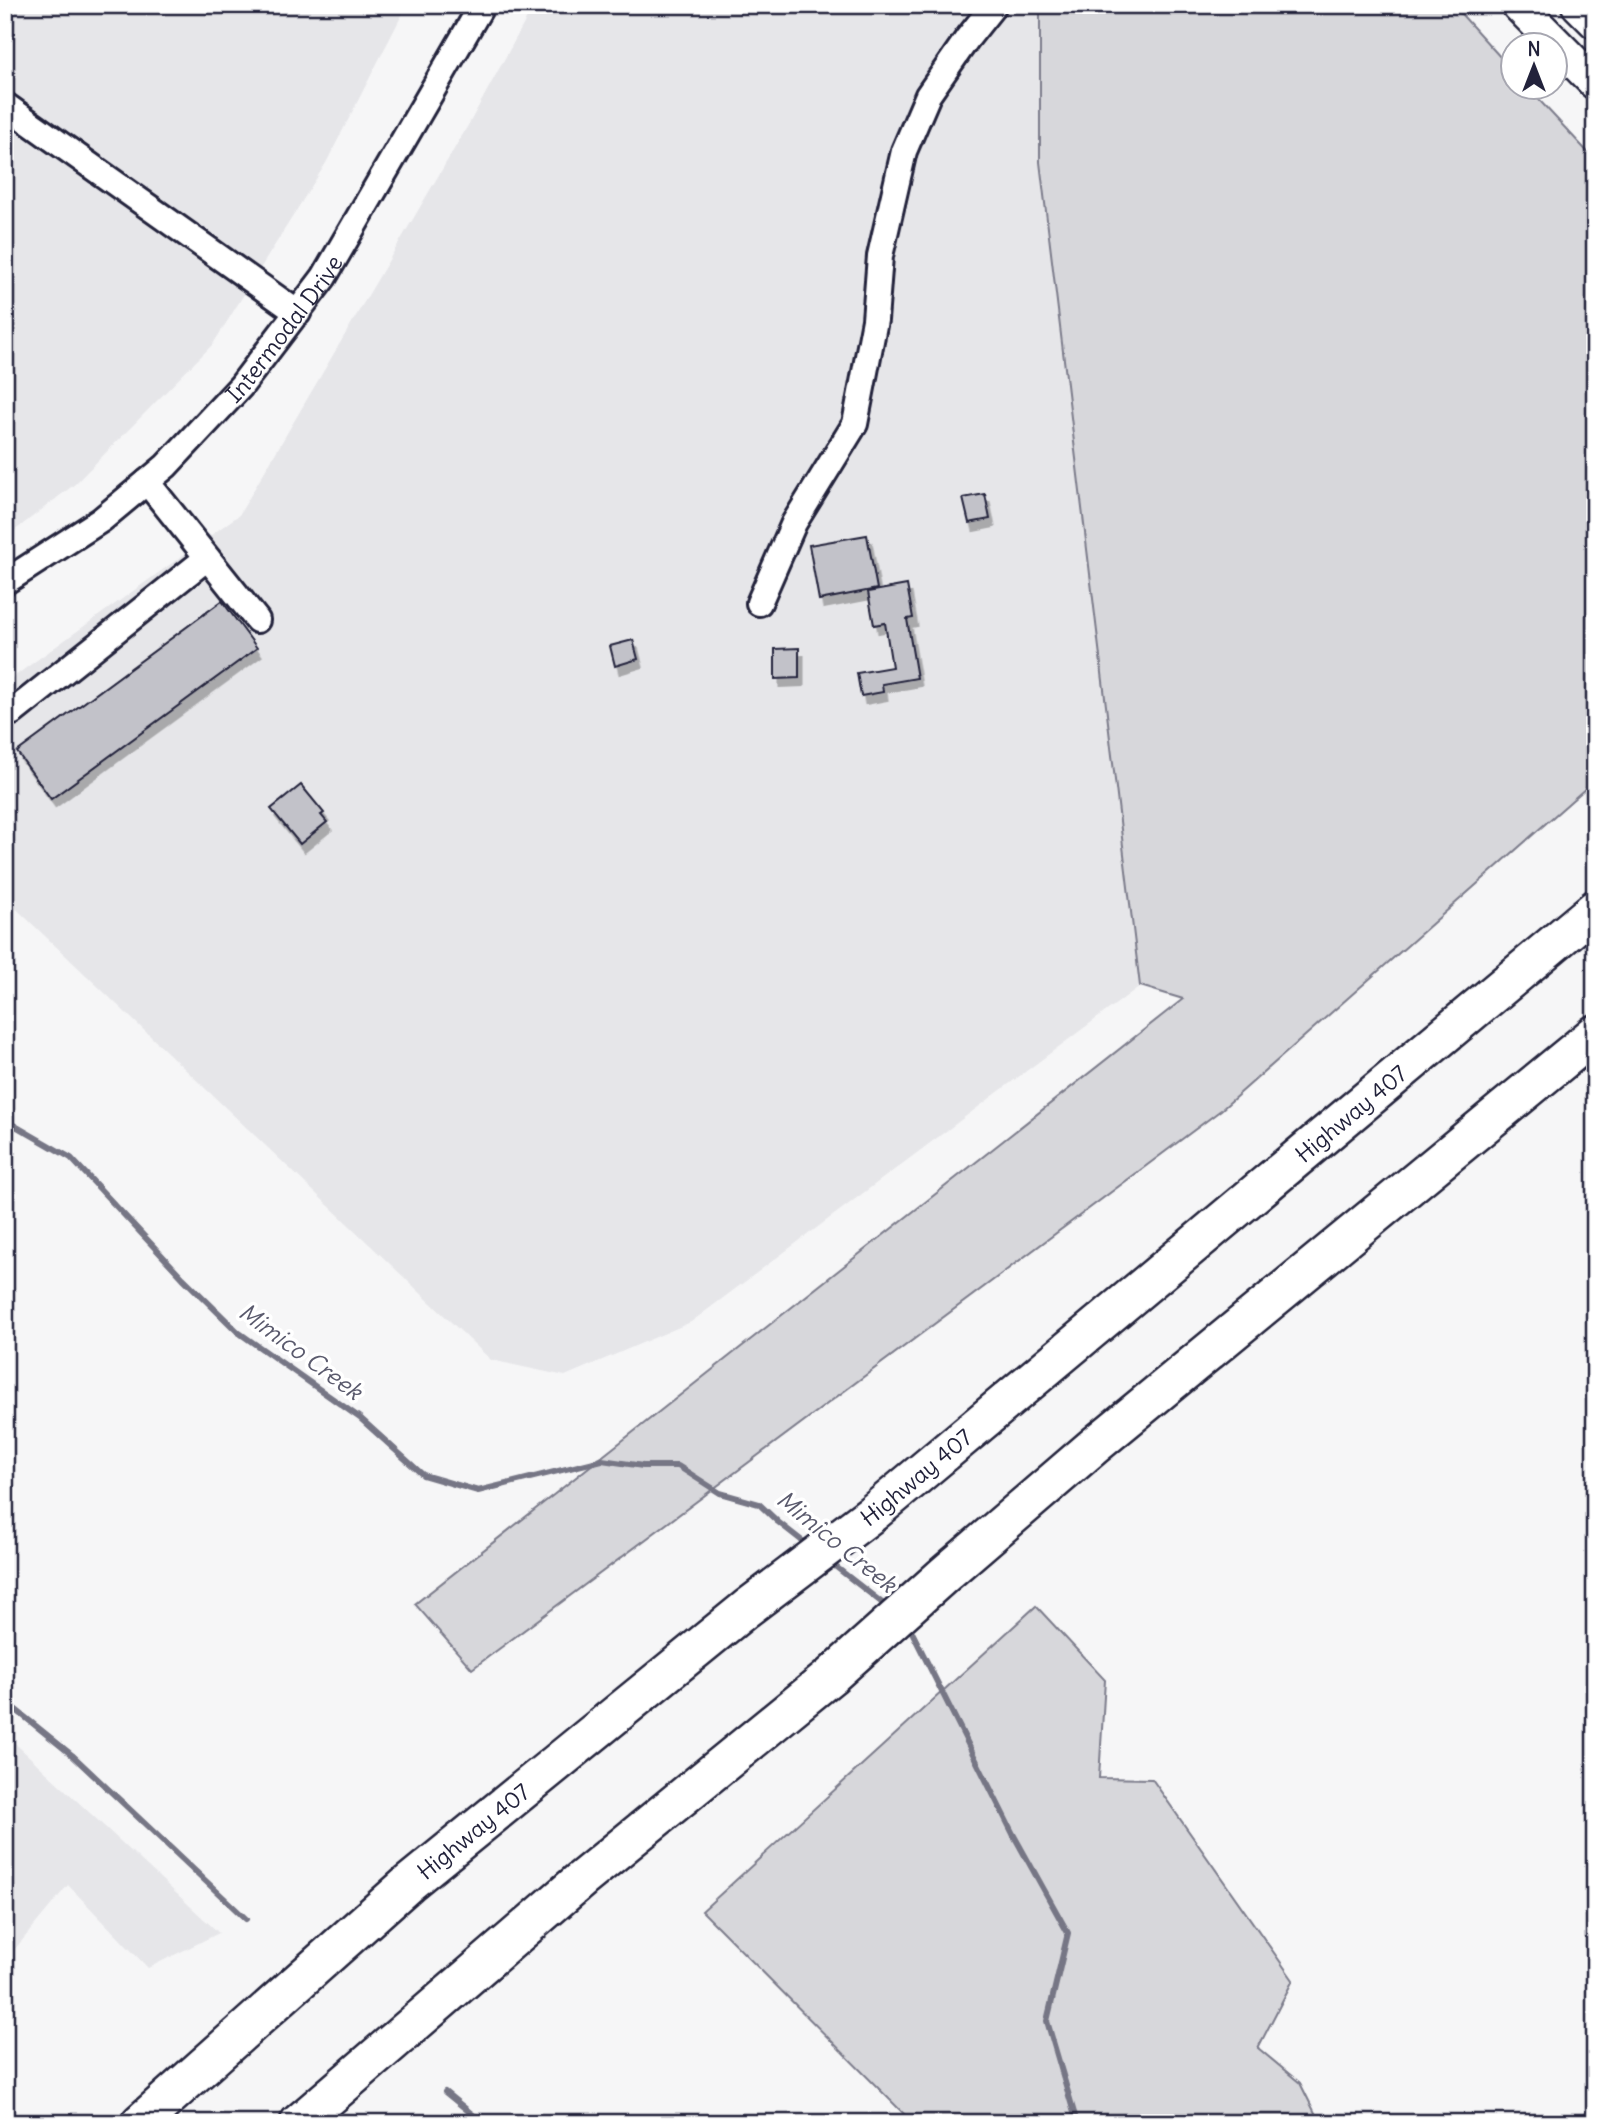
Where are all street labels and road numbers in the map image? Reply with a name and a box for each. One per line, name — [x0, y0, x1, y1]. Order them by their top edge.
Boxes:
street label: Intermodal Drive — [219, 250, 348, 408]
street label: Highway 407 — [1289, 1058, 1413, 1168]
street label: Highway 407 — [854, 1422, 978, 1532]
street label: Highway 407 — [411, 1777, 535, 1885]

